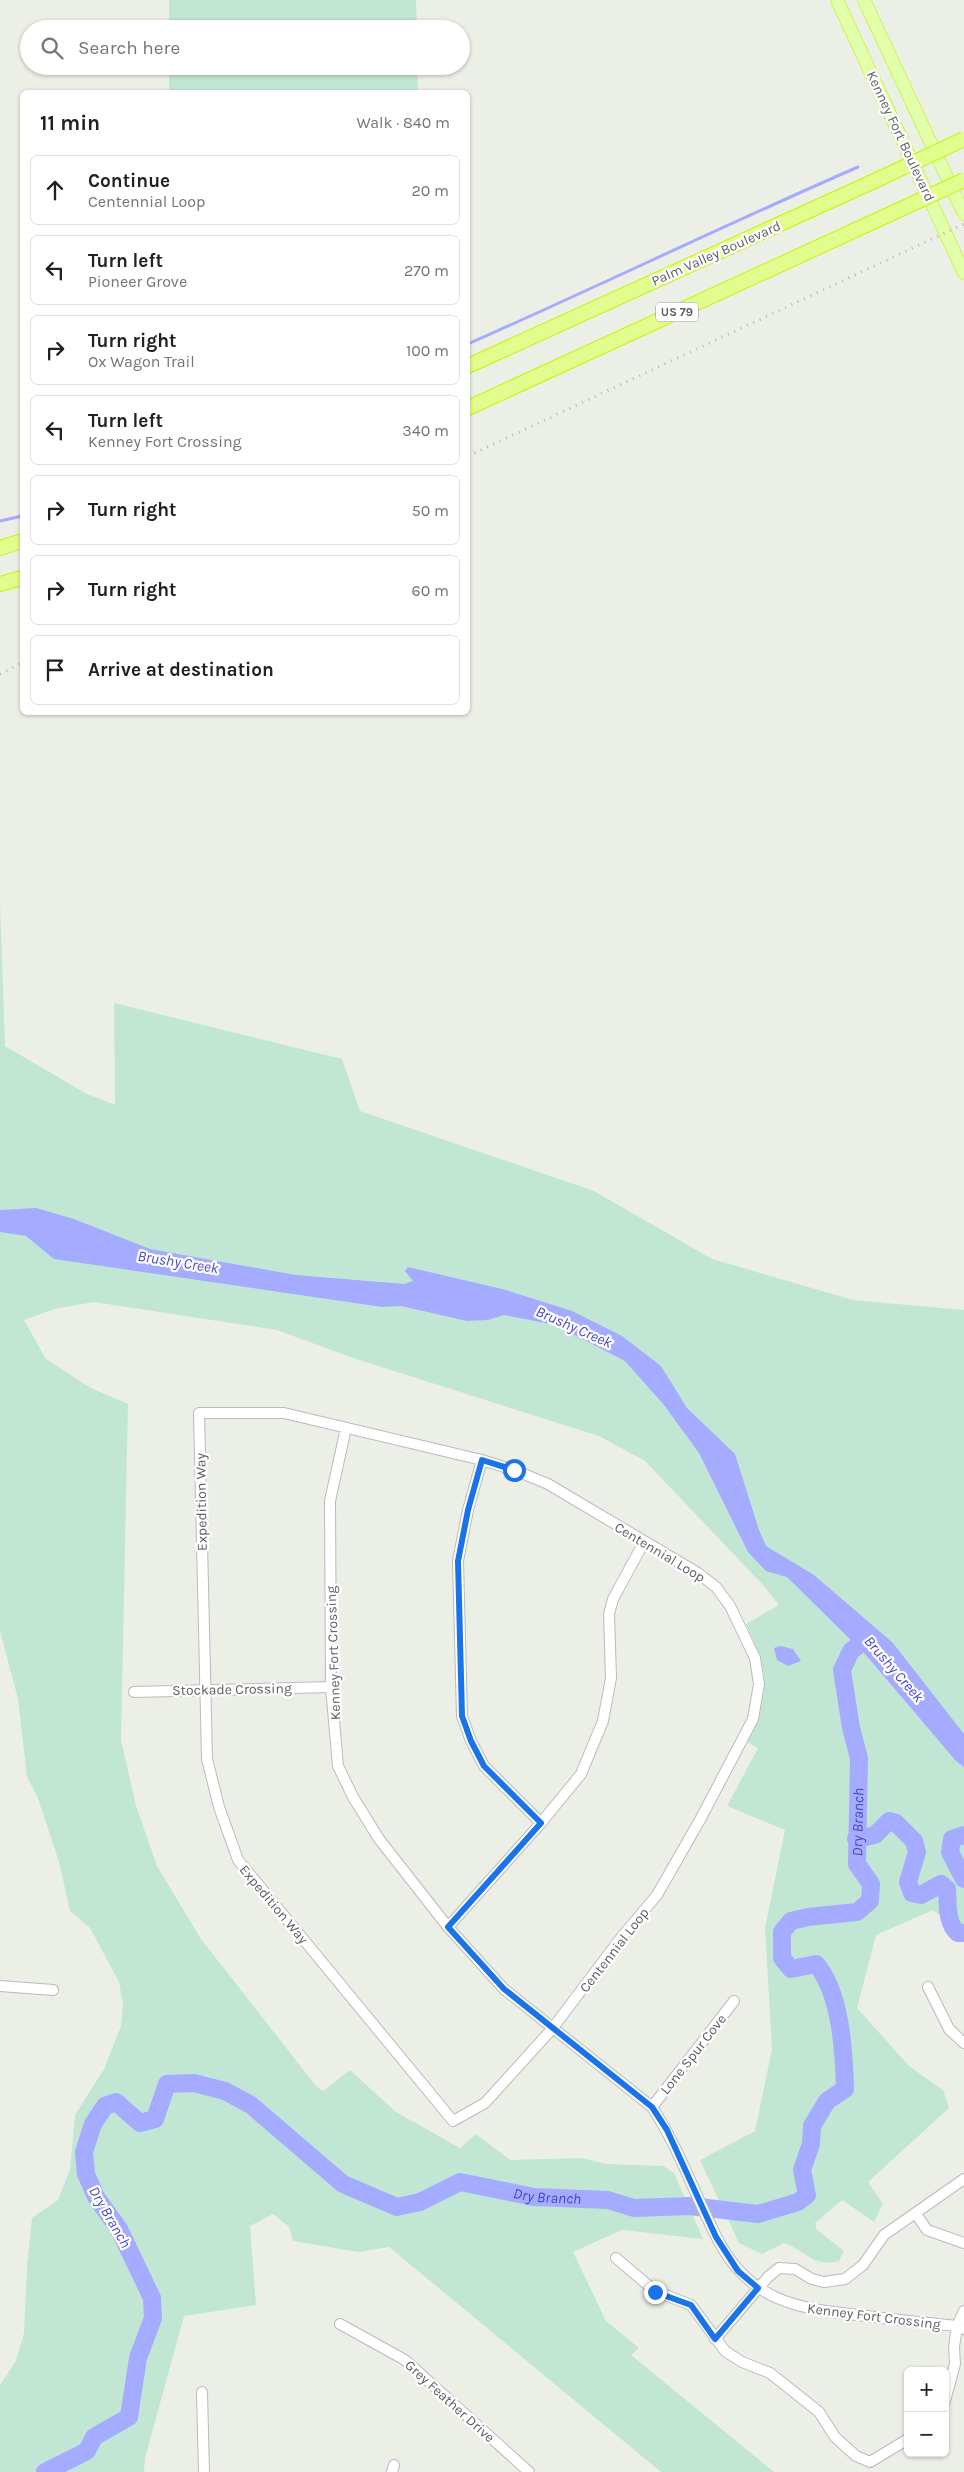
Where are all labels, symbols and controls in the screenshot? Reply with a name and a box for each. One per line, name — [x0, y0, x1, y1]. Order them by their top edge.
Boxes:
search box — [20, 20, 470, 75]
icon: search — [38, 34, 66, 62]
text: Search here — [78, 37, 180, 59]
street label: Kenney Fort Boulevard — [863, 68, 938, 204]
text: 11 min — [40, 111, 100, 135]
text: Walk · 840 m — [356, 113, 450, 132]
text: Continue — [88, 170, 170, 192]
icon: ahead — [41, 176, 69, 204]
text: 20 m — [411, 181, 449, 200]
text: Centennial Loop — [88, 192, 205, 211]
street label: Palm Valley Boulevard — [649, 217, 784, 290]
text: Turn left — [88, 250, 163, 272]
icon: left — [41, 256, 69, 284]
text: 270 m — [404, 261, 449, 280]
text: Pioneer Grove — [88, 272, 187, 291]
road number: US 79 — [656, 302, 698, 322]
text: Turn right — [88, 330, 177, 352]
icon: right — [41, 336, 69, 364]
text: 100 m — [406, 341, 449, 360]
text: Ox Wagon Trail — [88, 352, 195, 371]
text: Turn left — [88, 410, 163, 432]
icon: left — [41, 416, 69, 444]
text: 340 m — [402, 421, 449, 440]
text: Kenney Fort Crossing — [88, 432, 242, 451]
icon: right — [41, 496, 69, 524]
text: Turn right — [88, 499, 177, 521]
text: 50 m — [412, 501, 449, 520]
icon: right — [41, 576, 69, 604]
text: Turn right — [88, 579, 177, 601]
text: 60 m — [412, 581, 449, 600]
icon: arrive — [41, 656, 69, 684]
text: Arrive at destination — [88, 659, 274, 681]
water label: Brushy Creek — [136, 1247, 220, 1277]
water label: Brushy Creek — [533, 1302, 615, 1352]
street label: Expedition Way — [192, 1452, 211, 1551]
route start — [503, 1459, 526, 1482]
street label: Centennial Loop — [611, 1519, 708, 1586]
street label: Kenney Fort Crossing — [323, 1585, 344, 1720]
water label: Brushy Creek — [860, 1632, 928, 1706]
street label: Stockade Crossing — [172, 1680, 292, 1699]
water label: Dry Branch — [848, 1788, 867, 1856]
street label: Expedition Way — [236, 1861, 312, 1948]
street label: Centennial Loop — [576, 1905, 653, 1996]
street label: Lone Spur Cove — [657, 2011, 730, 2098]
water label: Dry Branch — [85, 2183, 135, 2251]
water label: Dry Branch — [512, 2184, 582, 2208]
route end — [644, 2281, 667, 2304]
street label: Kenney Fort Crossing — [806, 2300, 942, 2333]
street label: Grey Feather Drive — [401, 2357, 498, 2446]
map controls — [904, 2367, 949, 2457]
button: + — [904, 2367, 949, 2412]
button: − — [904, 2412, 949, 2457]

